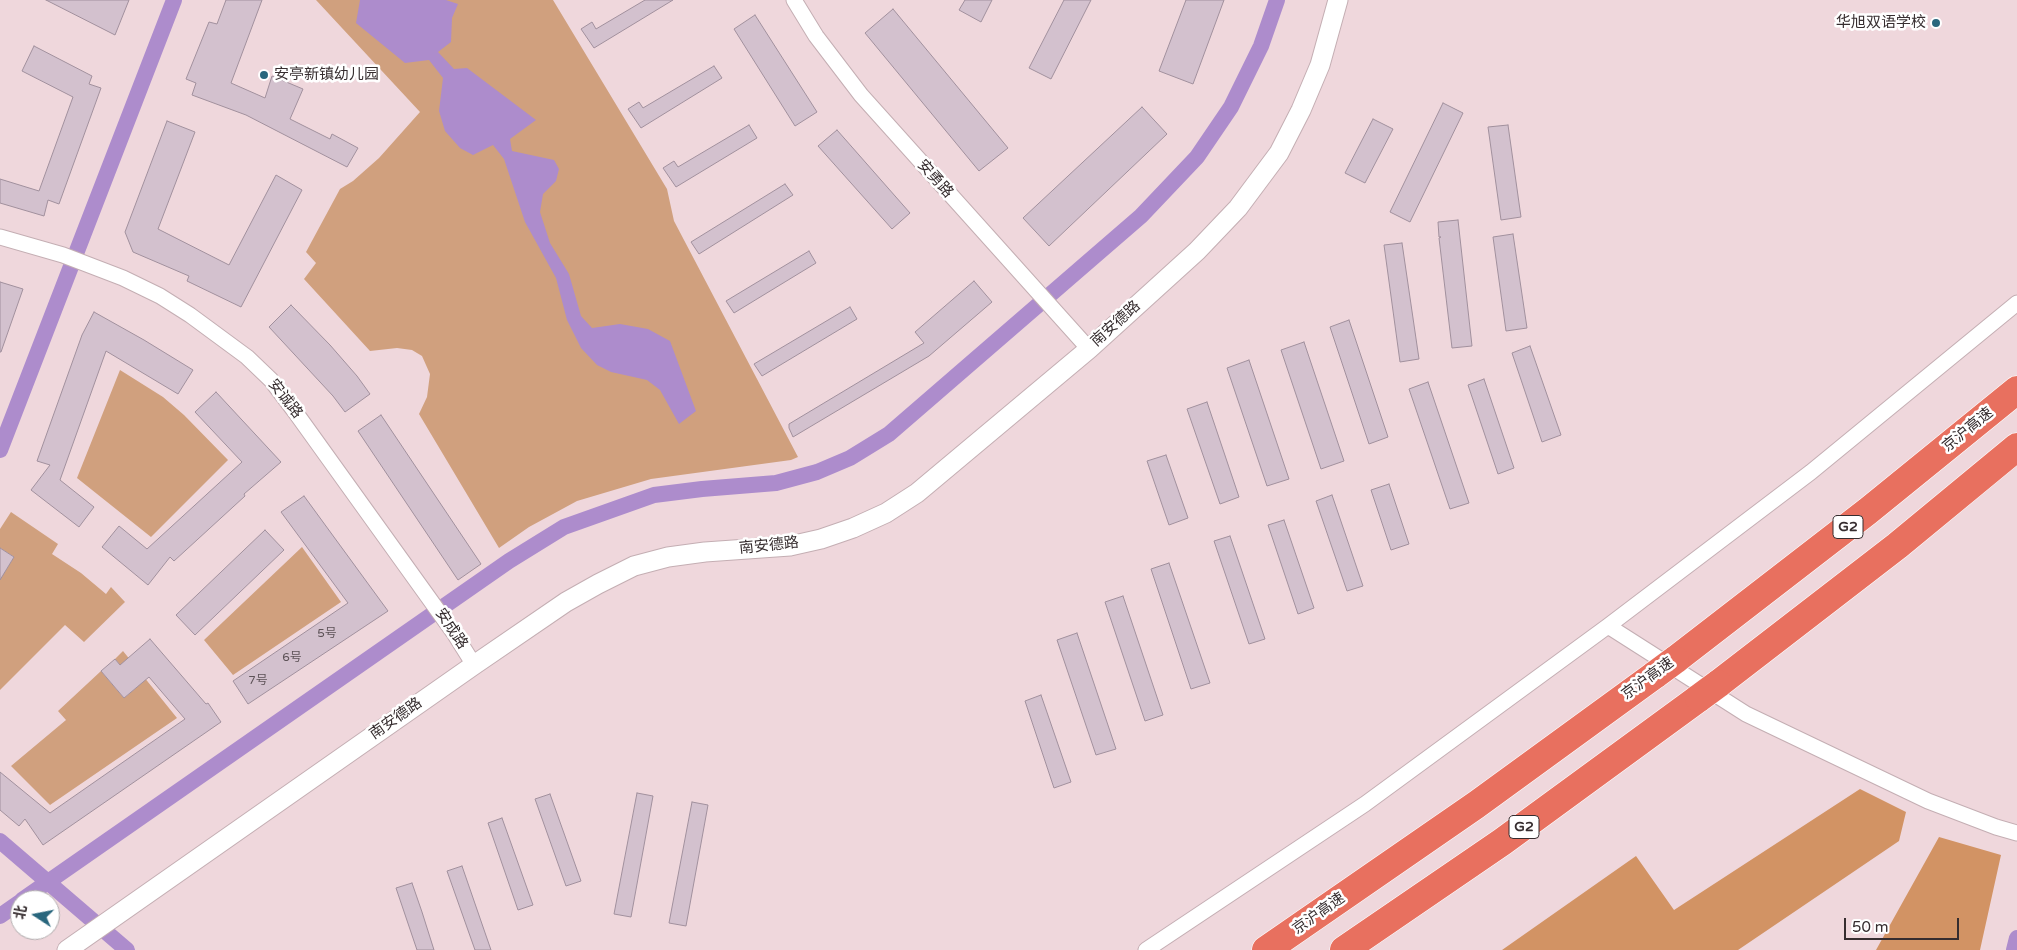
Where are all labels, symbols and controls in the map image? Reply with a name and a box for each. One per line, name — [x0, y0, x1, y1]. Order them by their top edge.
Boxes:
place label: 华旭双语学校 — [1836, 14, 1926, 32]
marker: 华旭双语学校 — [1930, 17, 1942, 29]
place label: 安亭新镇幼儿园 — [274, 66, 379, 84]
marker: 安亭新镇幼儿园 — [258, 69, 270, 81]
street label: 安勇路 — [913, 156, 957, 202]
street label: 南安德路 — [1088, 297, 1144, 351]
street label: 安诚路 — [264, 376, 306, 422]
street label: 京沪高速 — [1939, 404, 1997, 456]
road number: G2 — [1833, 516, 1863, 538]
street label: 南安德路 — [738, 534, 800, 558]
street label: 安成路 — [431, 605, 471, 653]
house number: 5号 — [317, 627, 337, 641]
house number: 6号 — [282, 651, 302, 665]
street label: 京沪高速 — [1618, 654, 1678, 704]
house number: 7号 — [248, 674, 268, 688]
street label: 南安德路 — [366, 694, 426, 744]
road number: G2 — [1509, 816, 1539, 839]
street label: 京沪高速 — [1289, 889, 1349, 939]
north arrow — [10, 890, 60, 940]
text: 北 — [11, 904, 30, 921]
scale bar — [1847, 908, 1962, 940]
text: 50 m — [1852, 918, 1889, 936]

